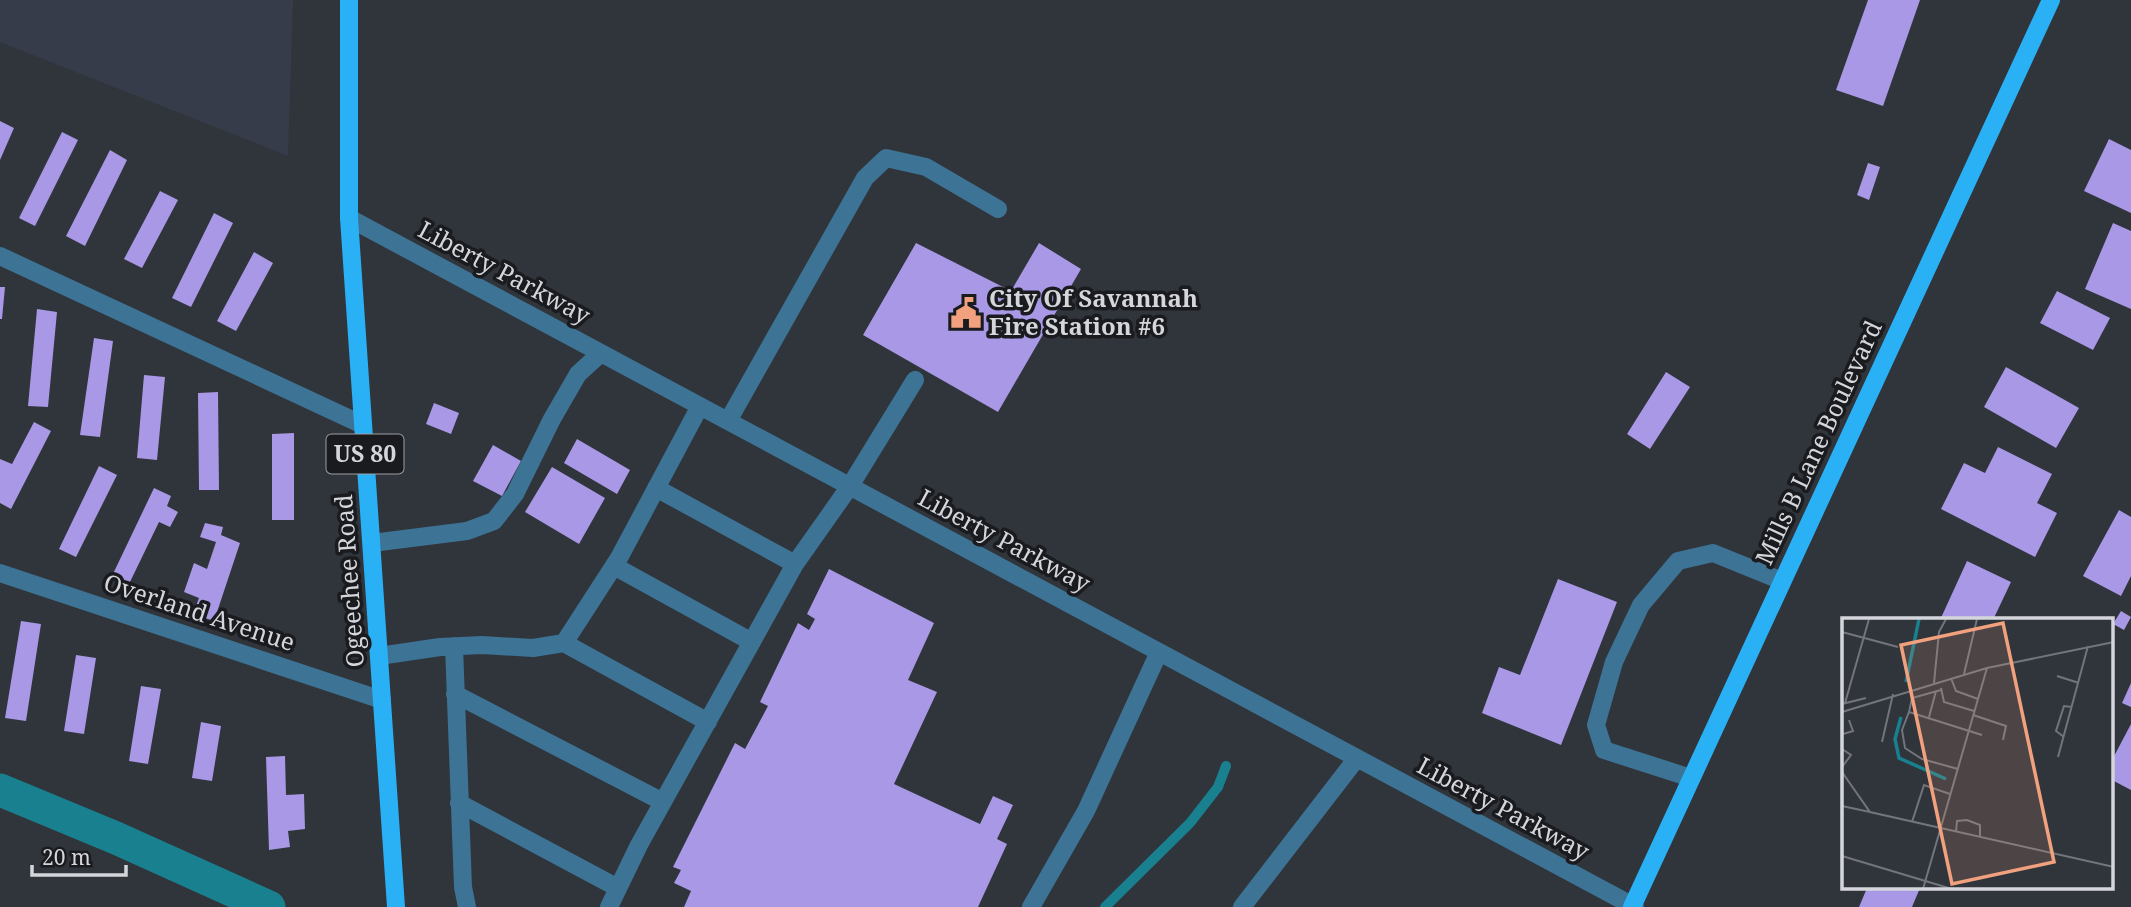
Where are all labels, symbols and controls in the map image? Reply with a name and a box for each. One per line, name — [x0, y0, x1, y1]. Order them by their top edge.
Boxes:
street label: Liberty Parkway — [413, 212, 597, 331]
place label: City Of Savannah Fire Station #6 — [989, 281, 1198, 342]
public building icon: City Of Savannah Fire Station #6 — [949, 296, 983, 330]
street label: Mills B Lane Boulevard — [1747, 315, 1889, 570]
road number: US 80 — [326, 435, 404, 474]
street label: Liberty Parkway — [913, 480, 1097, 599]
street label: Ogeechee Road — [326, 493, 371, 669]
street label: Overland Avenue — [100, 565, 299, 658]
inset map — [1842, 618, 2114, 890]
street label: Liberty Parkway — [1412, 748, 1596, 867]
scale bar — [32, 834, 126, 878]
text: 20 m — [42, 843, 91, 871]

